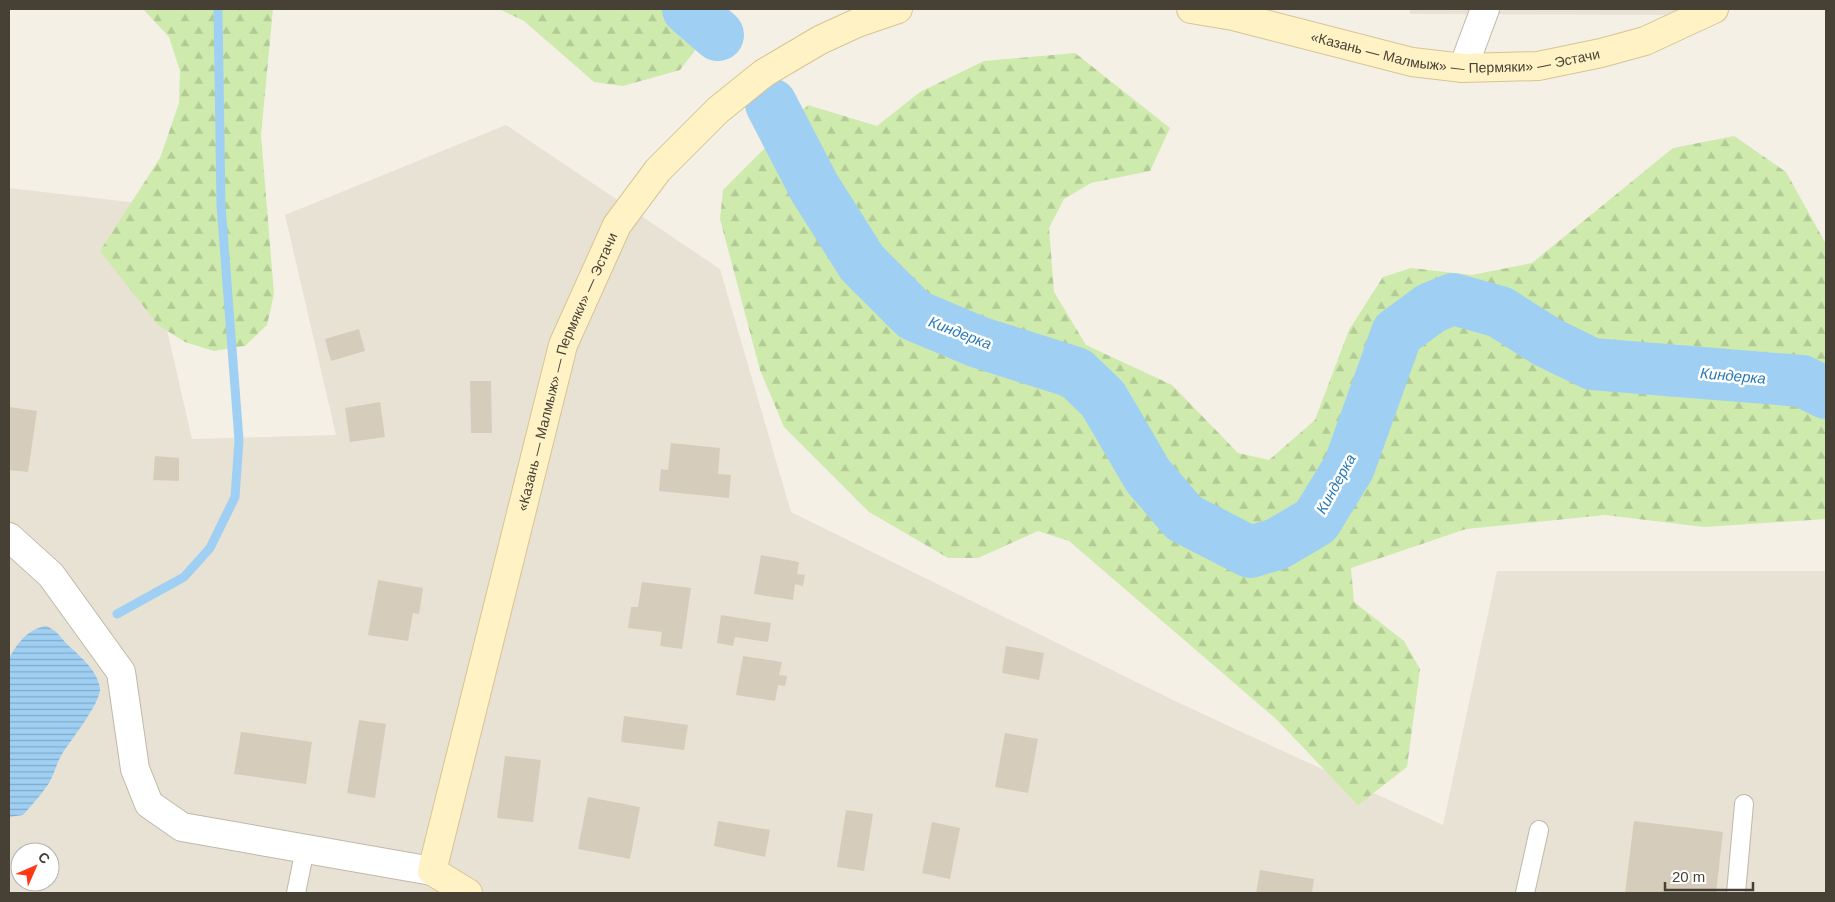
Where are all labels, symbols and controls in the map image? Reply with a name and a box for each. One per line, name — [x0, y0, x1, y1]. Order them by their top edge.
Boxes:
street label: «Казань — Малмыж» — Пермяки» — Эстачи — [1309, 28, 1601, 76]
street label: «Казань — Малмыж» — Пермяки» — Эстачи — [514, 230, 621, 513]
water label: Киндерка — [926, 313, 994, 352]
water label: Киндерка — [1700, 364, 1767, 387]
water label: Киндерка — [1312, 451, 1359, 517]
north arrow — [10, 842, 60, 892]
text: С — [35, 849, 53, 867]
scale bar — [1665, 860, 1752, 892]
text: 20 m — [1672, 868, 1705, 885]

